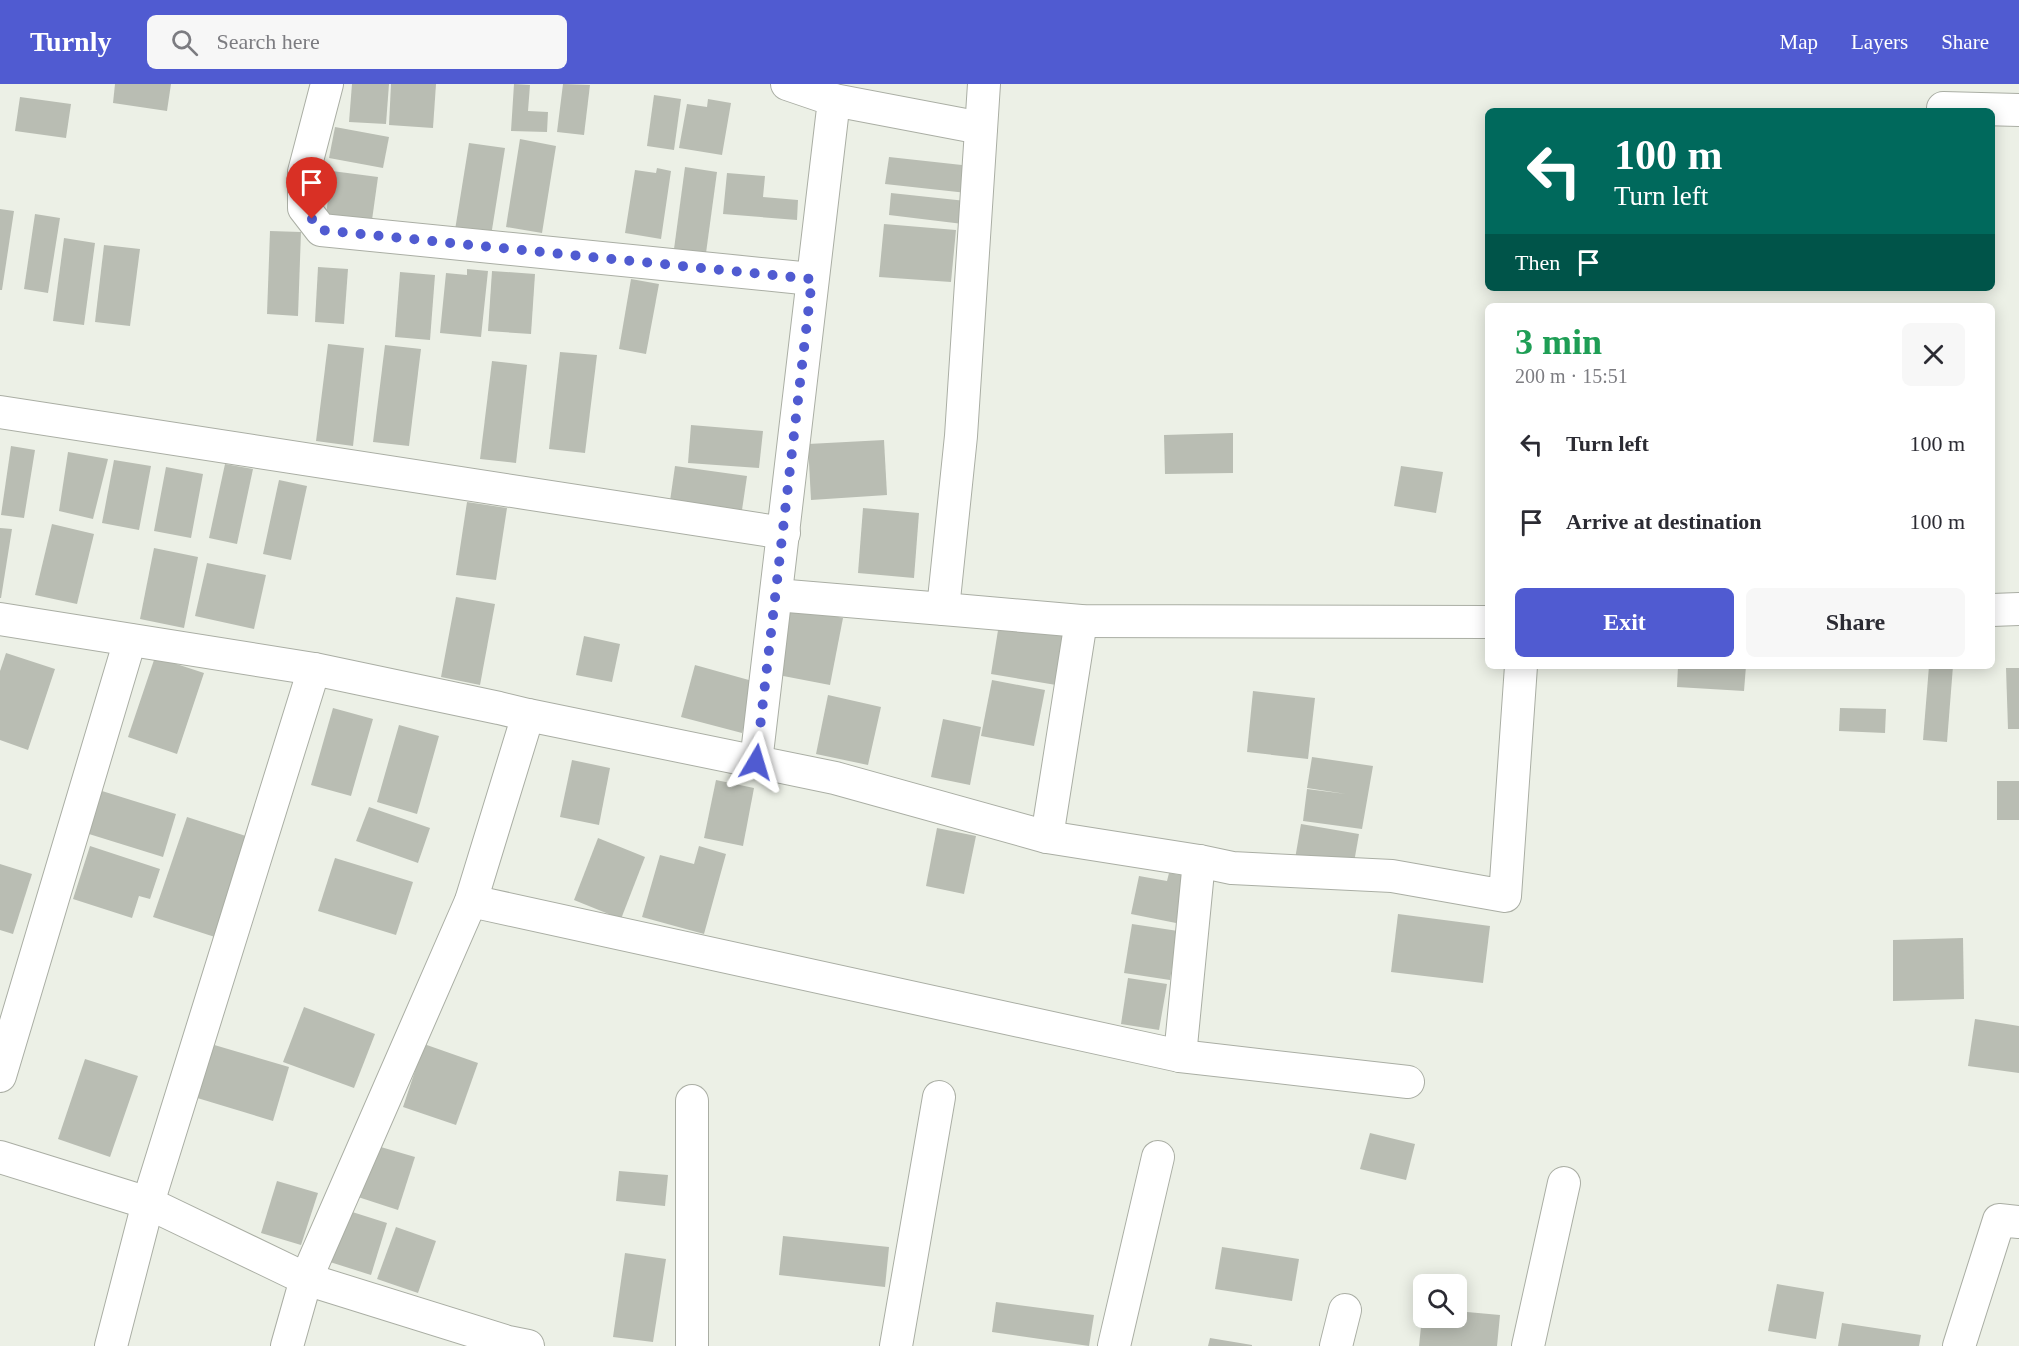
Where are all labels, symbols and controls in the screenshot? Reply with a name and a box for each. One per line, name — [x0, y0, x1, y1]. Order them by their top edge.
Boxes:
search box — [147, 15, 567, 69]
text: Turnly — [30, 26, 111, 57]
icon: search — [168, 26, 201, 59]
text: Search here — [216, 29, 320, 54]
text: Map — [1780, 30, 1818, 54]
text: Layers — [1851, 30, 1908, 54]
text: Share — [1941, 30, 1989, 54]
icon: left — [1515, 132, 1593, 210]
text: 100 m — [1614, 132, 1723, 178]
pin — [286, 157, 337, 219]
icon: arrive — [295, 166, 328, 199]
text: Turn left — [1614, 181, 1708, 211]
icon: arrive — [1572, 246, 1605, 279]
text: Then — [1515, 250, 1560, 275]
text: 3 min — [1515, 322, 1602, 362]
button: close — [1902, 323, 1965, 386]
text: 200 m · 15:51 — [1515, 365, 1628, 387]
icon: left — [1515, 428, 1548, 461]
text: Turn left — [1566, 431, 1649, 456]
text: 100 m — [1909, 431, 1965, 456]
icon: arrive — [1515, 506, 1548, 539]
text: Arrive at destination — [1566, 509, 1762, 534]
text: 100 m — [1909, 509, 1965, 534]
button: Exit — [1515, 588, 1734, 657]
button: Share — [1746, 588, 1965, 657]
position arrow — [724, 730, 788, 794]
map controls — [1413, 1274, 1467, 1328]
button: search — [1413, 1274, 1467, 1328]

